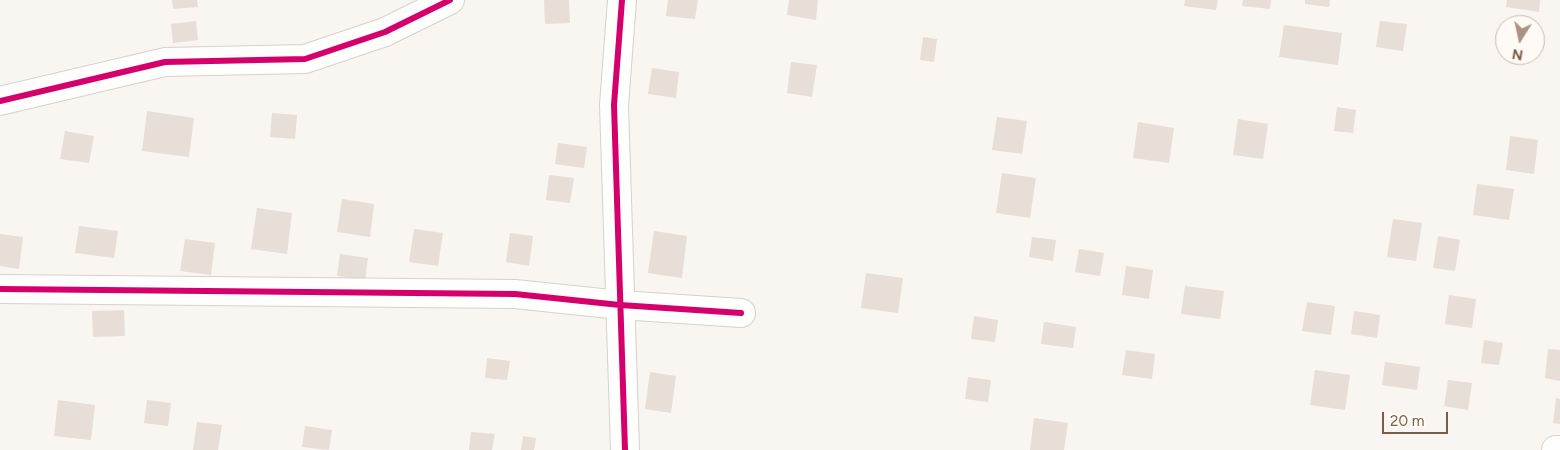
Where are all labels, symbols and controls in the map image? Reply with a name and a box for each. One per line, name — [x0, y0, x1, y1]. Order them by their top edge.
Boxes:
north arrow — [1495, 15, 1545, 65]
text: N — [1511, 45, 1524, 64]
scale bar — [1385, 402, 1451, 434]
text: 20 m — [1390, 412, 1424, 430]

